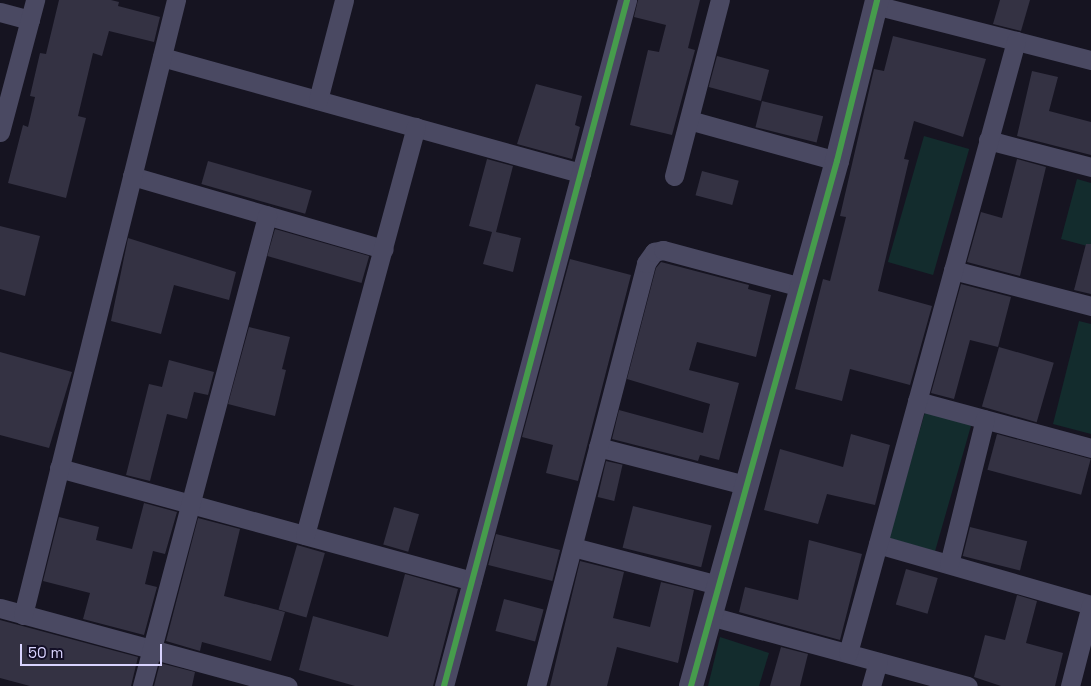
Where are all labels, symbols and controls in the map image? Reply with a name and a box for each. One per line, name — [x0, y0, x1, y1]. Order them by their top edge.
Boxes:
scale bar — [22, 634, 165, 666]
text: 50 m — [28, 643, 63, 662]

